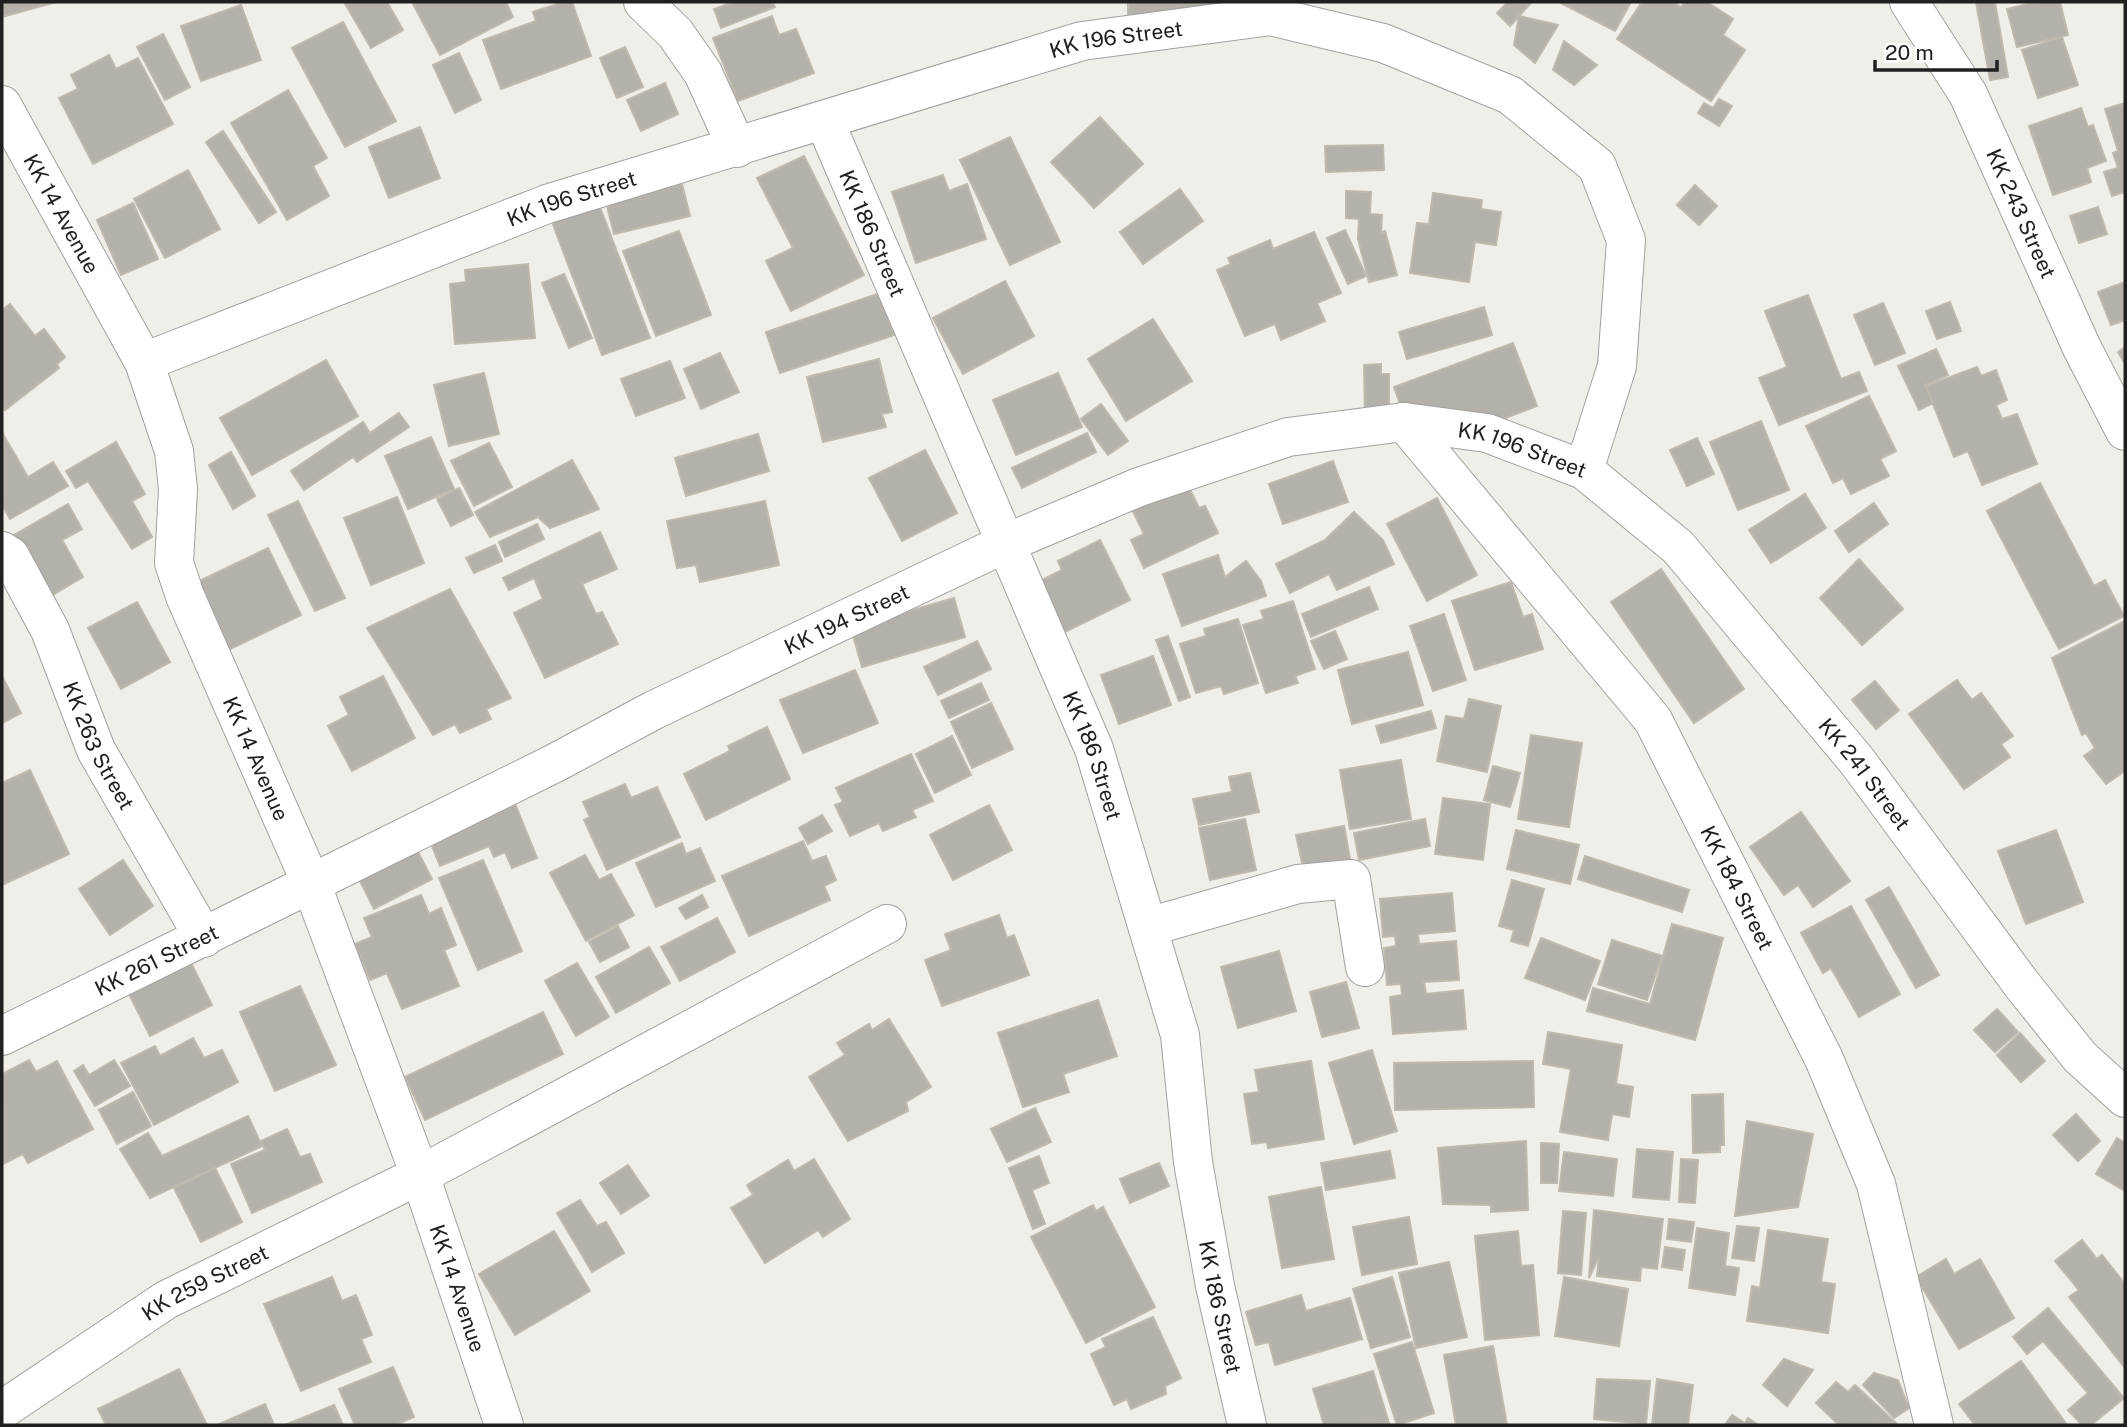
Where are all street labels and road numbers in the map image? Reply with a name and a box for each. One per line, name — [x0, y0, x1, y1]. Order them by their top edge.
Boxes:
street label: KK 196 Street — [1046, 15, 1184, 63]
street label: KK 243 Street — [1982, 145, 2061, 282]
street label: KK 14 Avenue — [19, 149, 105, 278]
street label: KK 196 Street — [503, 165, 639, 231]
street label: KK 186 Street — [835, 166, 911, 300]
street label: KK 196 Street — [1456, 417, 1590, 482]
street label: KK 194 Street — [780, 578, 913, 659]
street label: KK 263 Street — [58, 678, 140, 814]
street label: KK 186 Street — [1058, 687, 1127, 823]
street label: KK 14 Avenue — [218, 693, 294, 824]
street label: KK 241 Street — [1814, 713, 1916, 835]
street label: KK 184 Street — [1696, 821, 1779, 954]
street label: KK 261 Street — [90, 919, 222, 1001]
street label: KK 14 Avenue — [425, 1221, 491, 1355]
street label: KK 186 Street — [1195, 1238, 1247, 1376]
street label: KK 259 Street — [136, 1239, 272, 1326]

